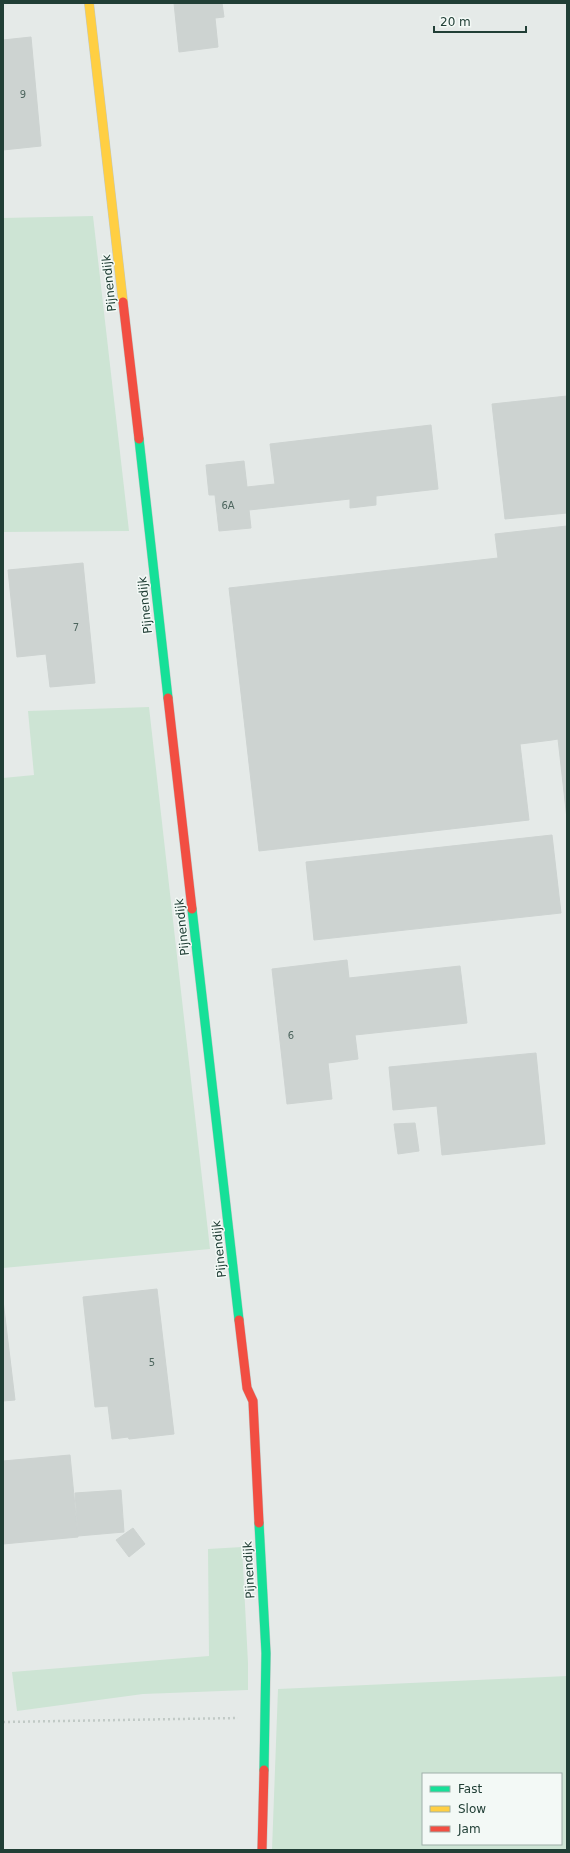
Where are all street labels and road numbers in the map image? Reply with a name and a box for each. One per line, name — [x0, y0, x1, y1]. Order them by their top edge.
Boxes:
street label: Pijnendijk — [99, 254, 119, 312]
street label: Pijnendijk — [135, 576, 155, 634]
street label: Pijnendijk — [172, 898, 192, 956]
street label: Pijnendijk — [209, 1220, 229, 1278]
street label: Pijnendijk — [241, 1541, 257, 1599]

